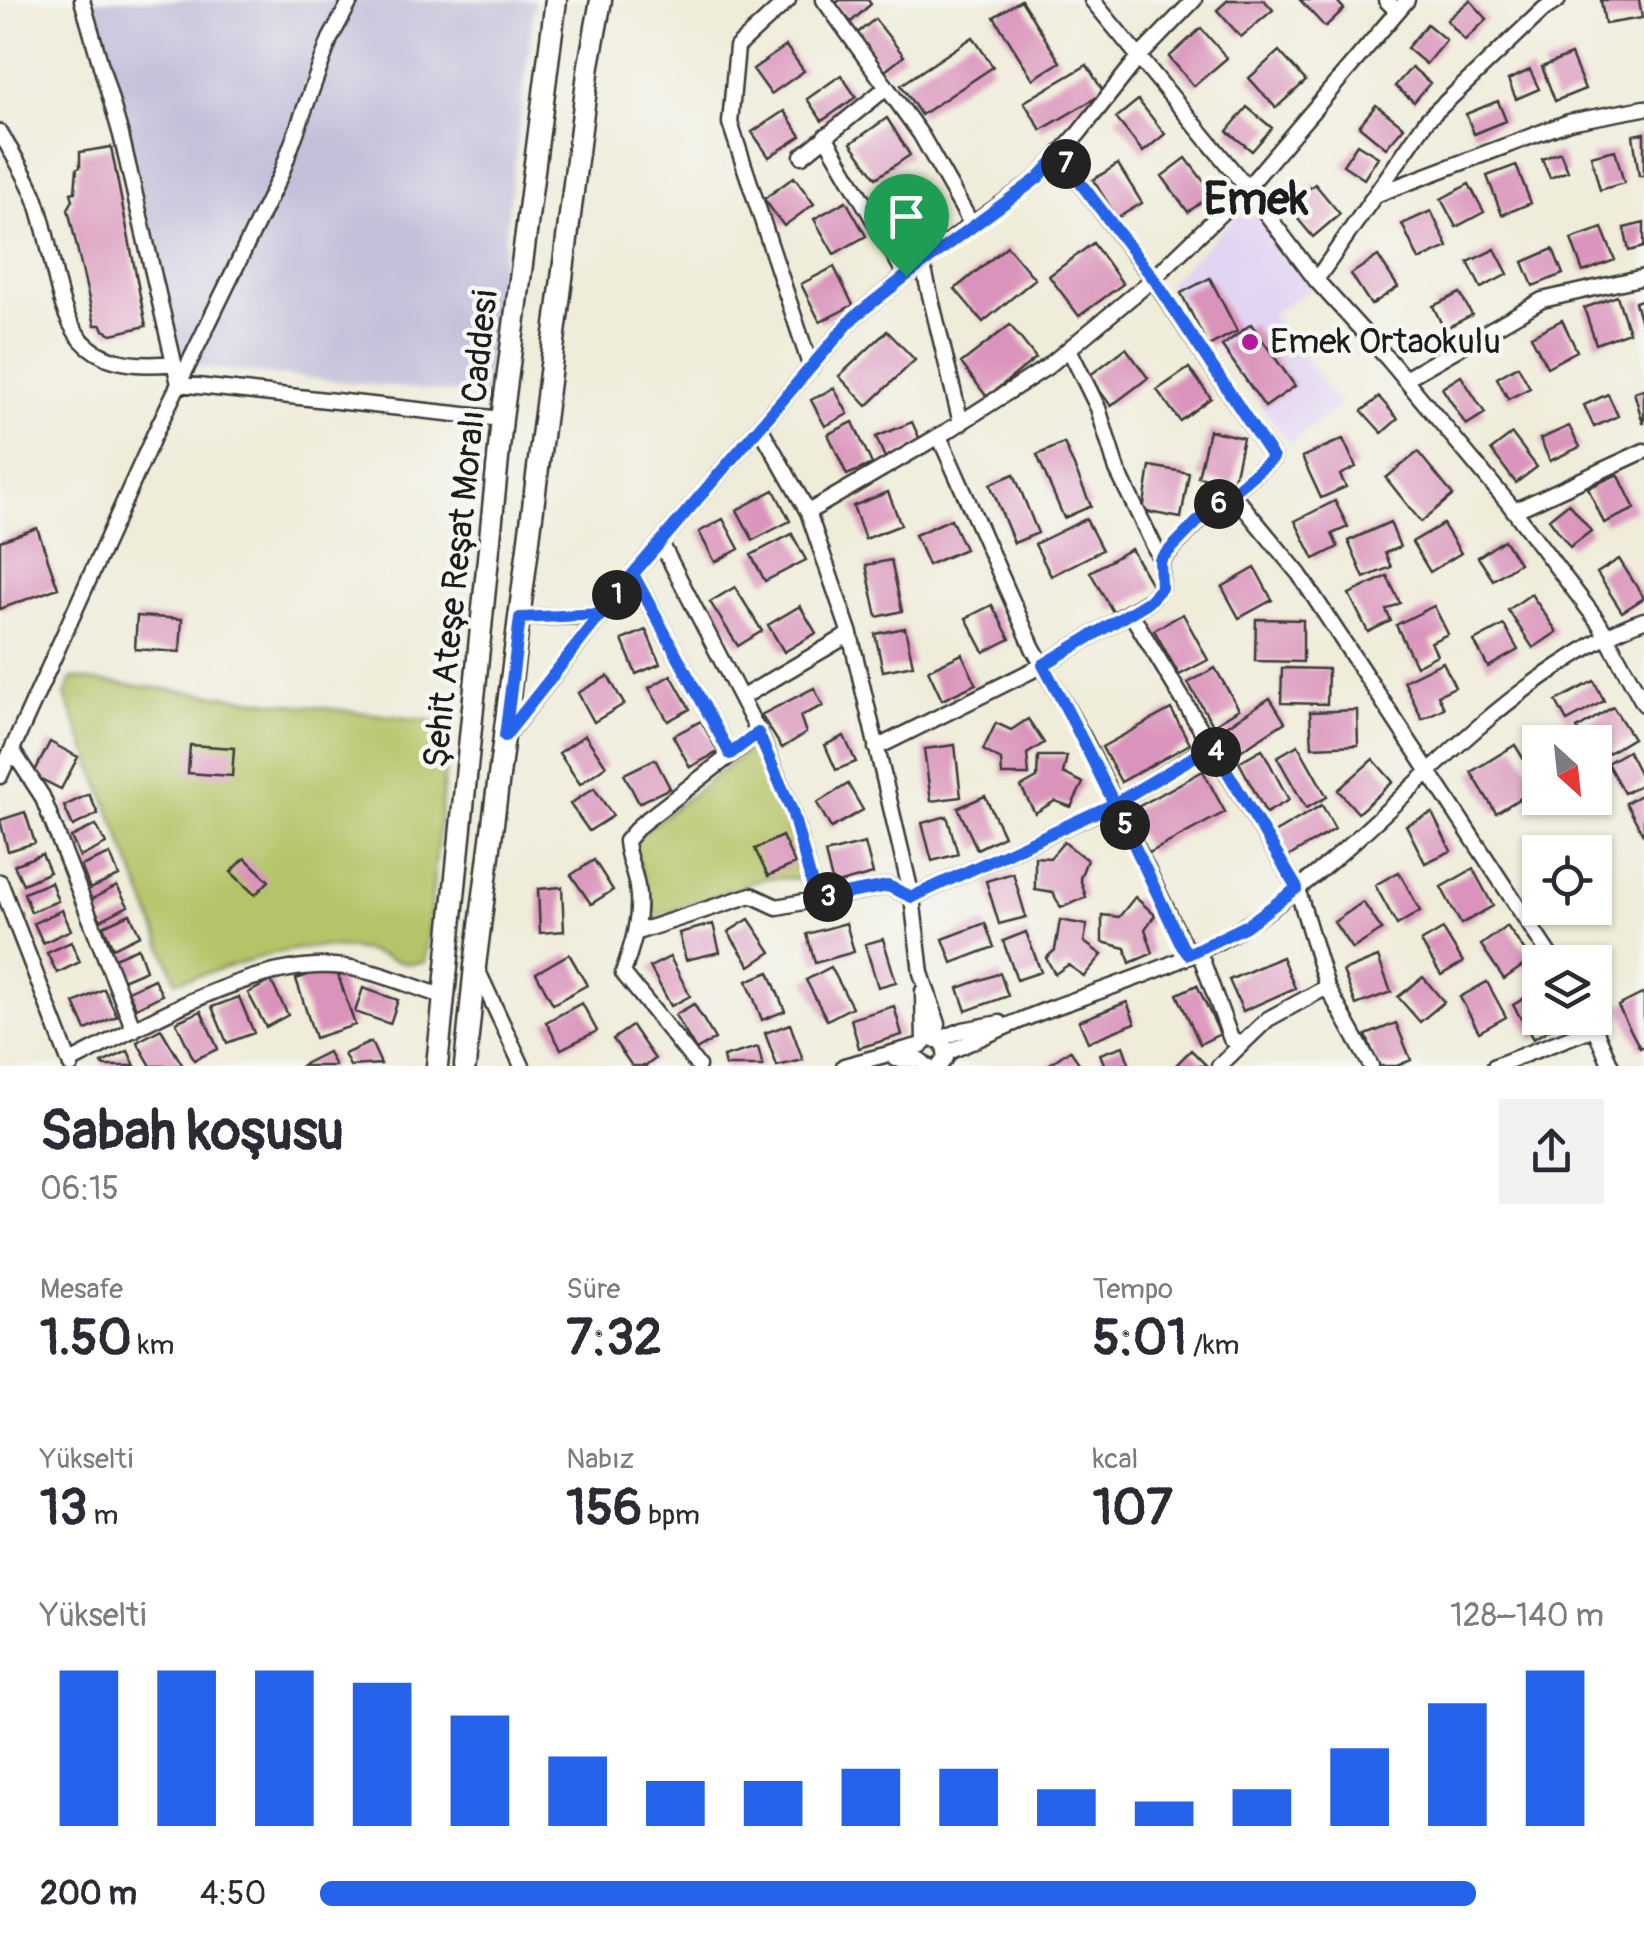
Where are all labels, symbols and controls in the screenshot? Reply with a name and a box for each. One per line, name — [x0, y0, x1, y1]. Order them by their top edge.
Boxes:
pin: 7 — [1041, 139, 1091, 189]
text: 7 — [1059, 146, 1073, 181]
district label: Emek — [1204, 172, 1308, 228]
pin — [864, 174, 949, 277]
icon: arrive — [879, 189, 934, 244]
street label: Şehit Ateşe Reşat Moralı Caddesi — [414, 288, 508, 770]
place label: Emek Ortaokulu — [1270, 320, 1501, 364]
marker: Emek Ortaokulu — [1239, 331, 1261, 353]
pin: 6 — [1194, 479, 1244, 529]
text: 6 — [1211, 486, 1227, 521]
pin: 1 — [592, 570, 642, 620]
text: 1 — [612, 577, 622, 612]
north arrow — [1522, 725, 1612, 815]
map controls — [1522, 725, 1612, 1035]
pin: 4 — [1191, 727, 1241, 777]
text: 4 — [1208, 734, 1224, 769]
pin: 5 — [1100, 800, 1150, 850]
text: 5 — [1117, 807, 1133, 842]
button: locate — [1522, 835, 1612, 925]
pin: 3 — [803, 872, 853, 922]
text: 3 — [820, 879, 836, 914]
button: layers — [1522, 945, 1612, 1035]
text: Sabah koşusu — [40, 1097, 344, 1166]
button: share — [1499, 1099, 1604, 1204]
text: 06:15 — [40, 1169, 119, 1209]
text: Mesafe — [40, 1272, 123, 1307]
text: Süre — [566, 1272, 620, 1307]
text: Tempo — [1093, 1272, 1173, 1307]
text: 1.50 — [40, 1307, 132, 1370]
text: 7:32 — [566, 1307, 662, 1370]
text: 5:01 — [1093, 1307, 1187, 1370]
text: km — [132, 1328, 174, 1363]
text: /km — [1187, 1328, 1239, 1363]
text: Yükselti — [40, 1442, 133, 1477]
text: Nabız — [566, 1442, 634, 1477]
text: kcal — [1093, 1442, 1138, 1477]
text: 13 — [40, 1477, 87, 1540]
text: 156 — [566, 1477, 642, 1540]
text: 107 — [1093, 1477, 1173, 1540]
text: m — [87, 1498, 118, 1533]
text: bpm — [642, 1498, 700, 1533]
text: Yükselti — [40, 1596, 146, 1636]
text: 128–140 m — [1450, 1596, 1604, 1636]
text: 200 m — [40, 1874, 137, 1914]
text: 4:50 — [200, 1874, 266, 1914]

